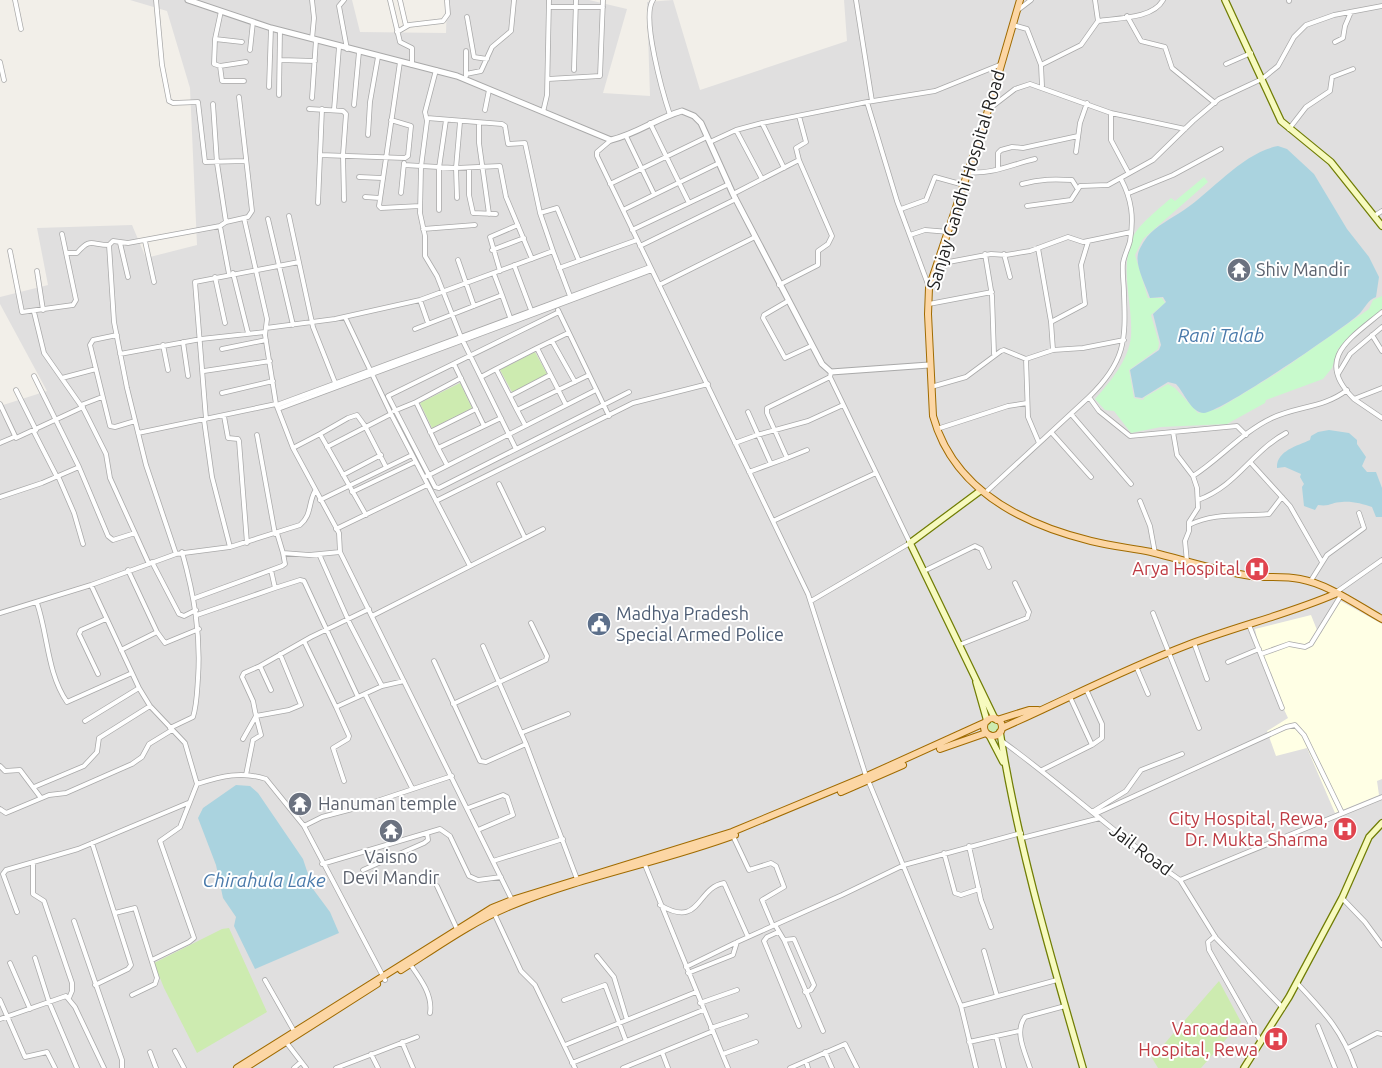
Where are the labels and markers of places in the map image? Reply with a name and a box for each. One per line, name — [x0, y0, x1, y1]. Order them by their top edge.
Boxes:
temple icon: Shiv Mandir — [1226, 257, 1252, 283]
place label: Shiv Mandir — [1256, 259, 1350, 279]
hospital icon: Arya Hospital — [1244, 556, 1270, 582]
place label: Arya Hospital — [1132, 558, 1240, 578]
place label: Madhya Pradesh Special Armed Police — [616, 603, 784, 644]
public building icon: Madhya Pradesh Special Armed Police — [586, 611, 612, 637]
temple icon: Hanuman temple — [287, 791, 313, 817]
place label: Hanuman temple — [318, 793, 457, 813]
place label: City Hospital, Rewa, Dr. Mukta Sharma — [1169, 808, 1328, 849]
hospital icon: City Hospital, Rewa, Dr. Mukta Sharma — [1332, 816, 1358, 842]
temple icon: Vaisno Devi Mandir — [378, 818, 404, 844]
place label: Vaisno Devi Mandir — [343, 846, 440, 887]
place label: Varoadaan Hospital, Rewa — [1138, 1018, 1258, 1059]
hospital icon: Varoadaan Hospital, Rewa — [1263, 1026, 1289, 1052]

